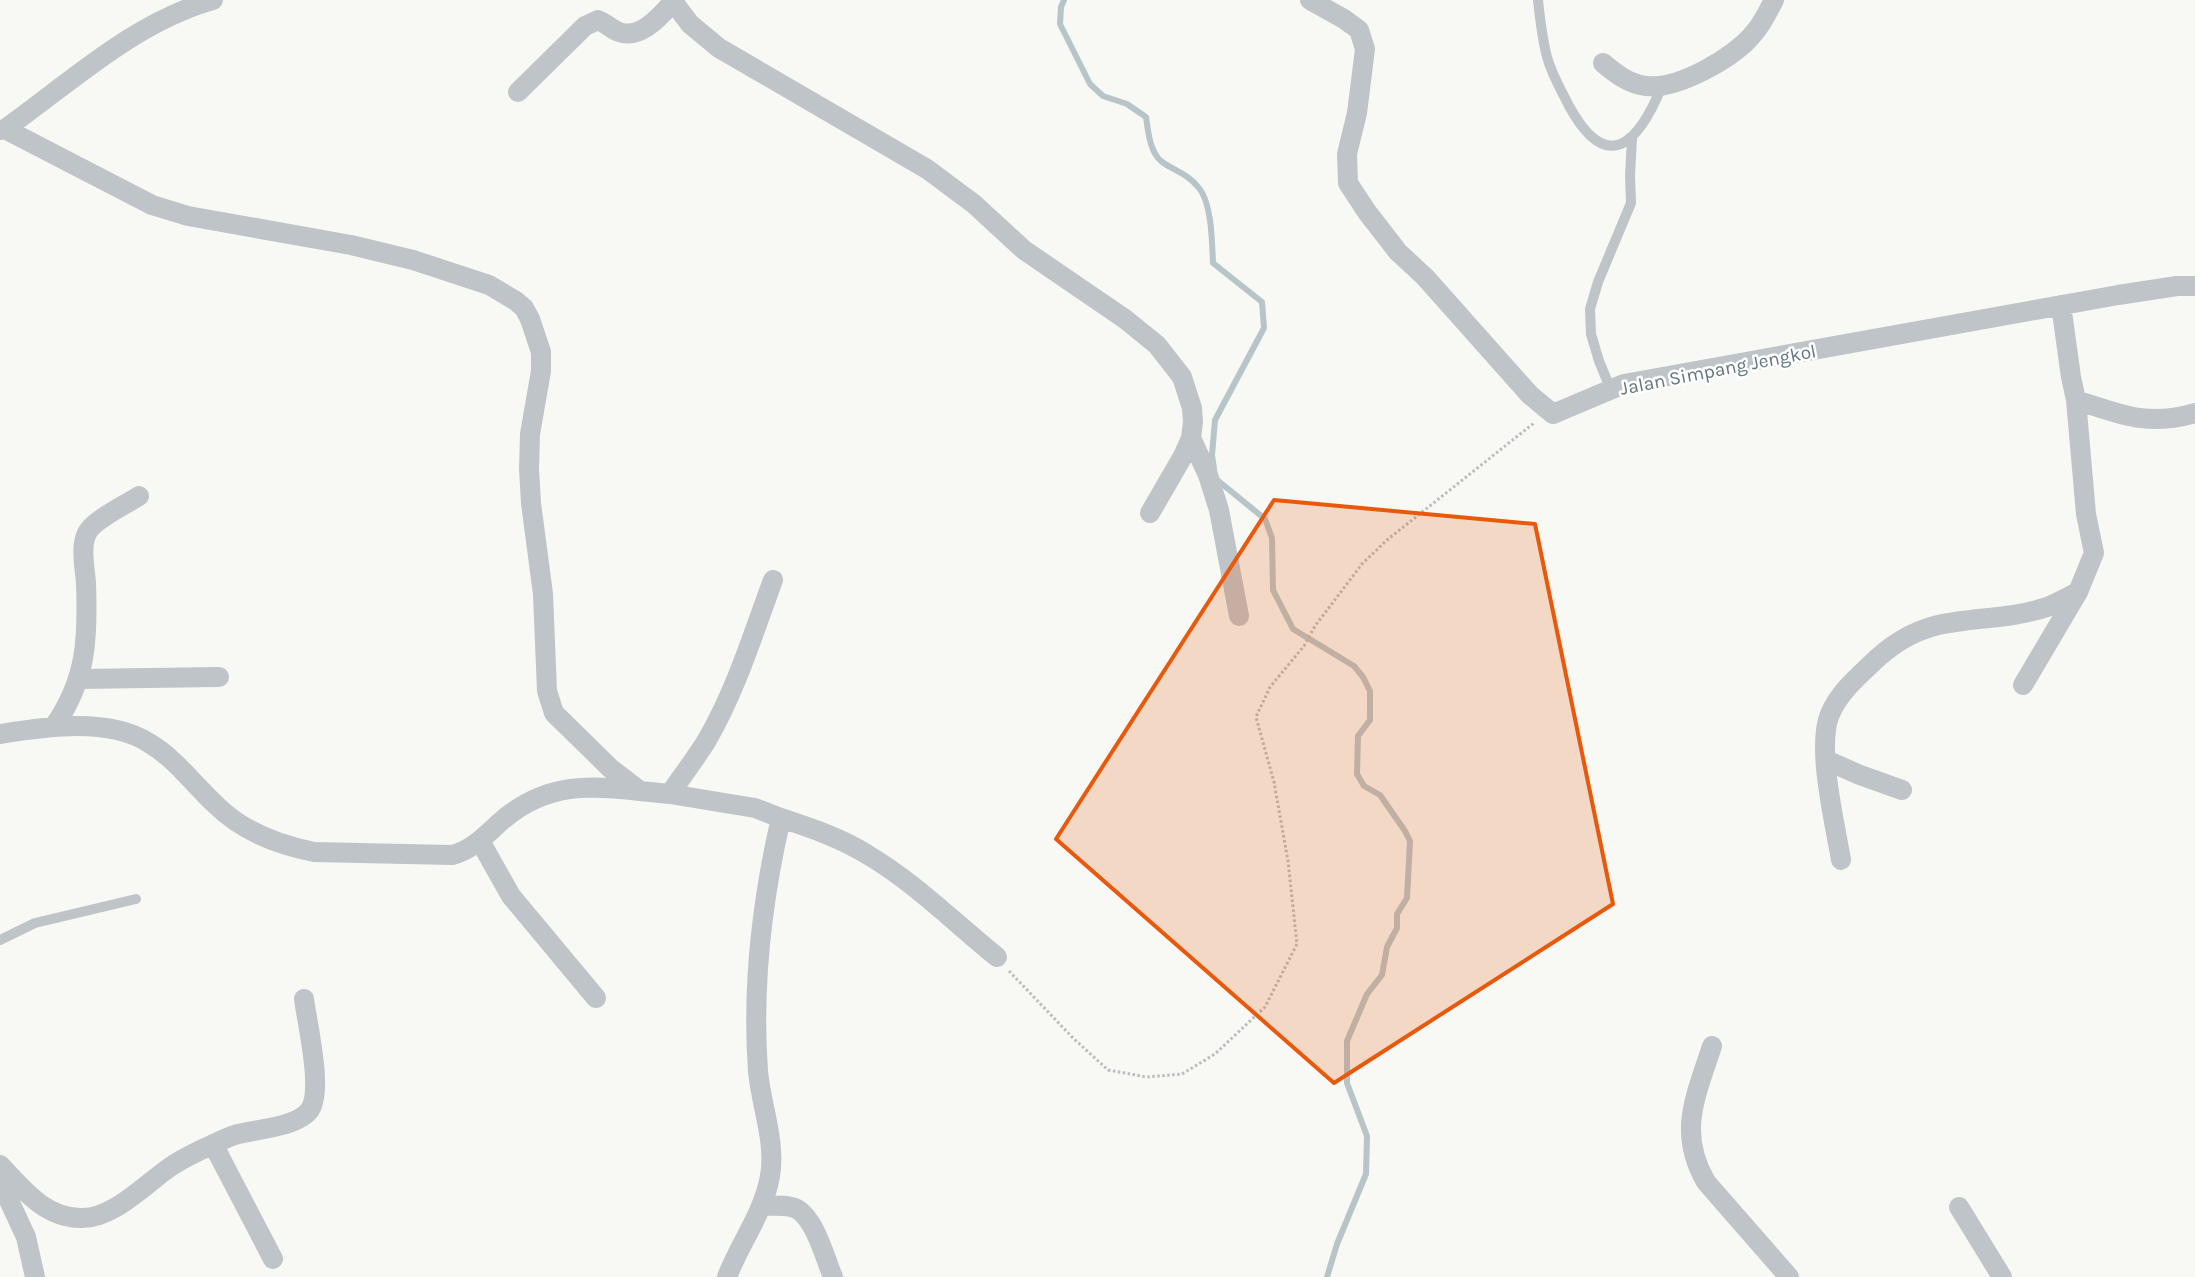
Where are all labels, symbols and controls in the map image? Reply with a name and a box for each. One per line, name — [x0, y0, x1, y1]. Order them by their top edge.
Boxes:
street label: Jalan Simpang Jengkol — [1618, 340, 1818, 400]

